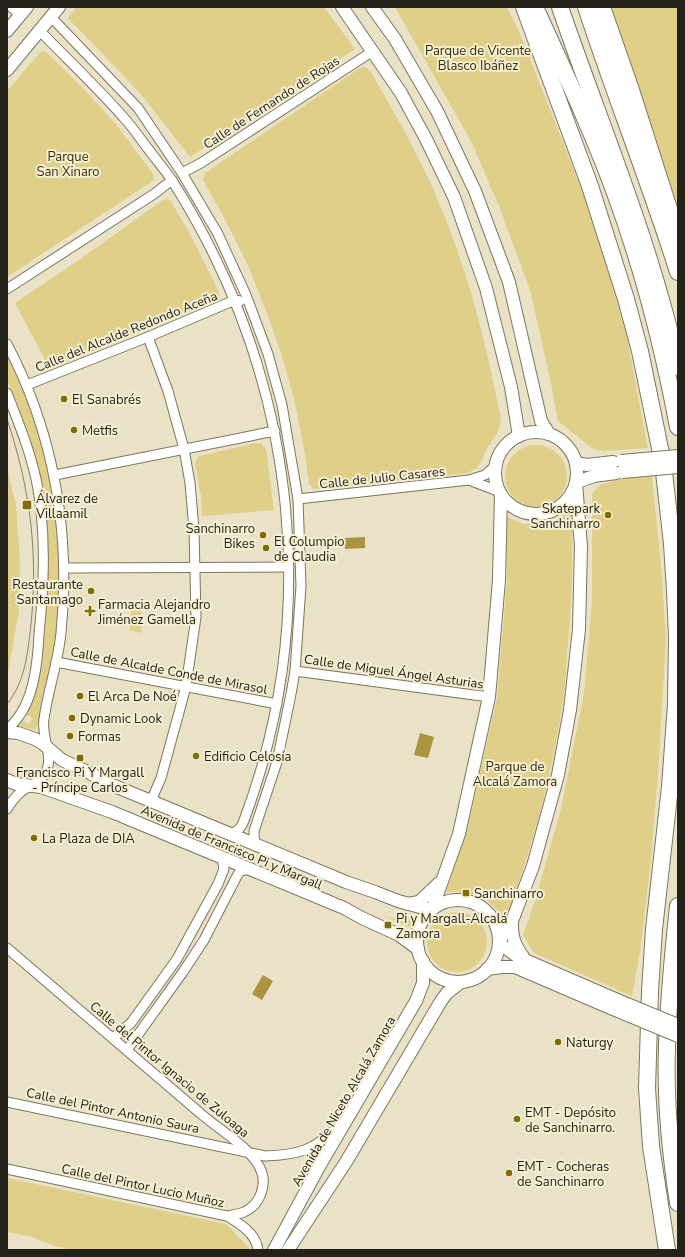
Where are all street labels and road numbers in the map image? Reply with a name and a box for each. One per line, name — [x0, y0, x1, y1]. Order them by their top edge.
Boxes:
street label: Calle de Fernando de Rojas — [200, 52, 343, 154]
street label: Calle del Alcalde Redondo Aceña — [33, 287, 220, 377]
street label: Calle de Julio Casares — [318, 462, 446, 494]
street label: Calle de Alcalde Conde de Mirasol — [69, 643, 269, 699]
street label: Calle de Miguel Ángel Asturias — [303, 649, 485, 694]
street label: Avenida de Francisco Pi y Margall — [138, 801, 325, 894]
street label: Calle del Pintor Ignacio de Zuloaga — [86, 998, 253, 1142]
street label: Avenida de Niceto Alcalá Zamora — [288, 1013, 400, 1190]
street label: Calle del Pintor Antonio Saura — [25, 1084, 201, 1138]
street label: Calle del Pintor Lucio Muñoz — [60, 1160, 226, 1212]

